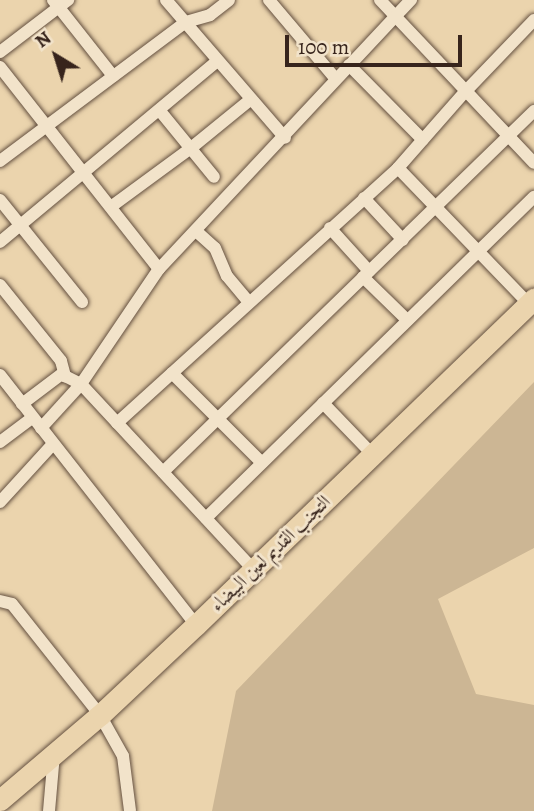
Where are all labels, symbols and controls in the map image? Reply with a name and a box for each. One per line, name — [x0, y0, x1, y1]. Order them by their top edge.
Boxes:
north arrow — [21, 21, 91, 91]
scale bar — [289, 21, 466, 65]
text: N — [30, 25, 57, 54]
text: 100 m — [298, 33, 349, 61]
street label: التجنب القديم لعين البيضاء — [206, 491, 336, 617]

